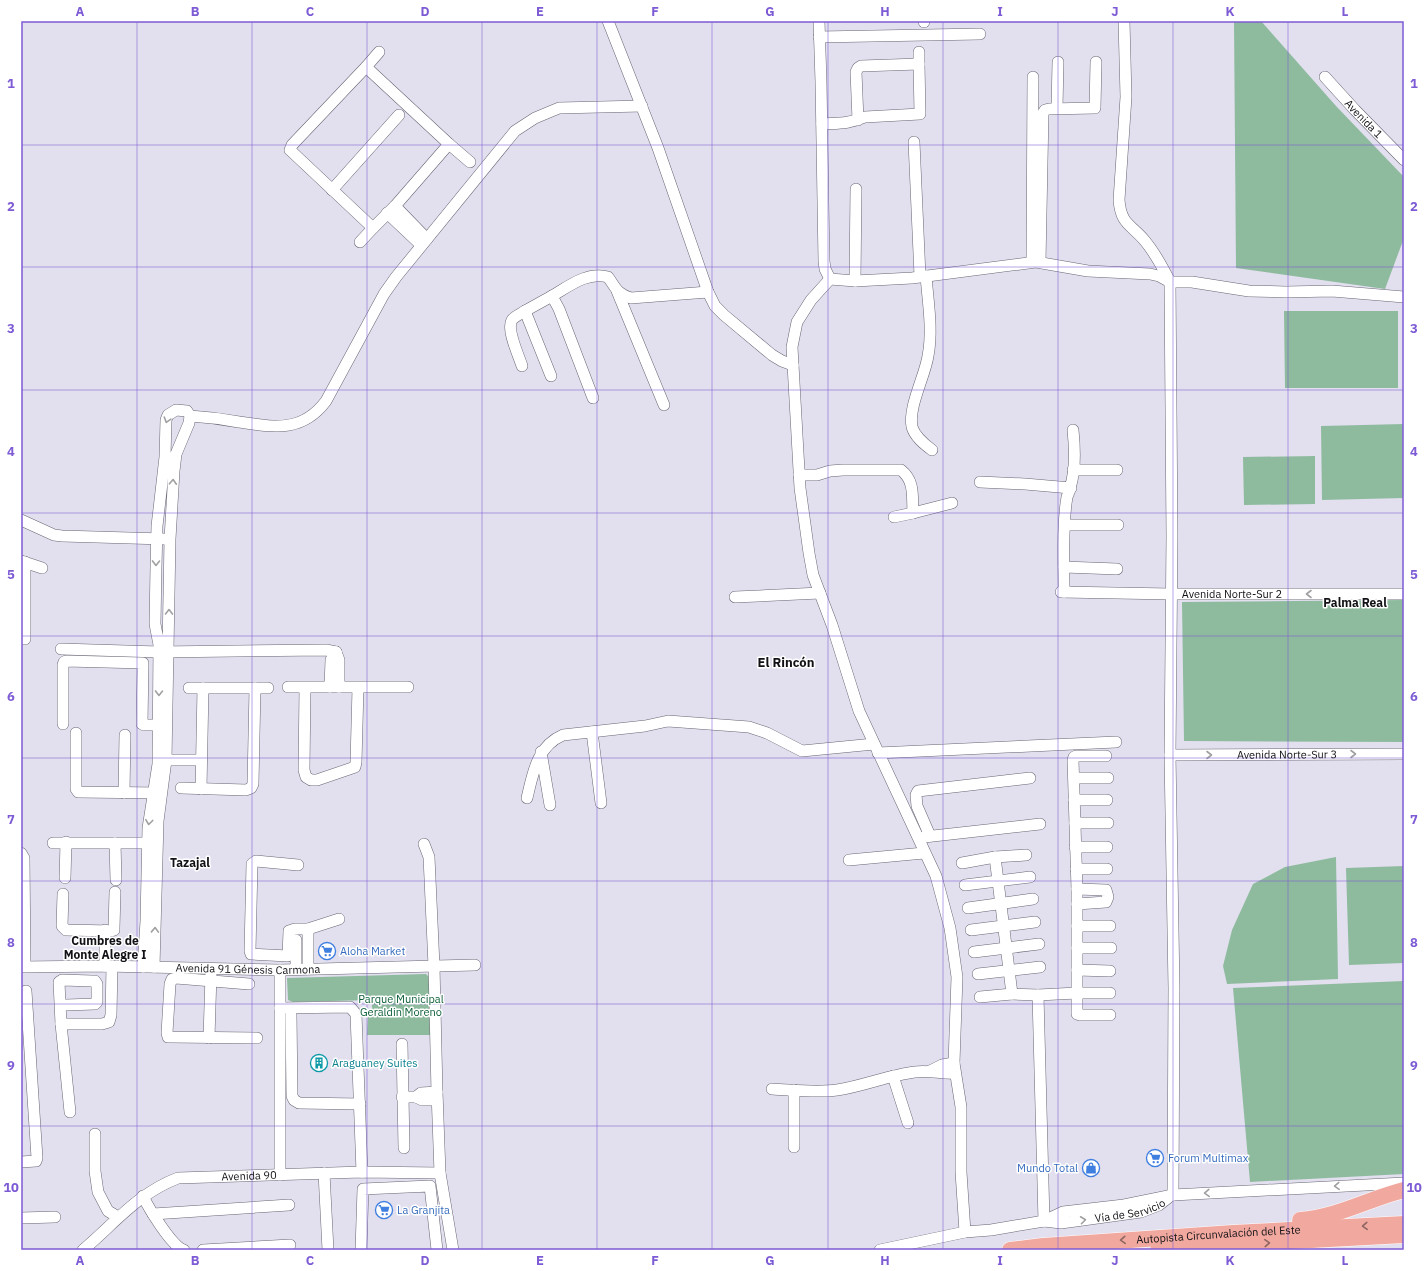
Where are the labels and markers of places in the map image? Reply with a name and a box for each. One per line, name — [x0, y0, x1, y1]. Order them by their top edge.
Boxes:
supermarket icon: Aloha Market — [317, 941, 337, 961]
place label: Aloha Market — [340, 944, 405, 958]
building icon: Araguaney Suites — [309, 1053, 329, 1073]
place label: Araguaney Suites — [332, 1056, 418, 1070]
supermarket icon: Forum Multimax — [1145, 1148, 1165, 1168]
place label: Forum Multimax — [1168, 1151, 1249, 1165]
shop icon: Mundo Total — [1081, 1158, 1101, 1178]
place label: Mundo Total — [1017, 1161, 1078, 1175]
supermarket icon: La Granjita — [374, 1200, 394, 1220]
place label: La Granjita — [397, 1203, 450, 1217]

